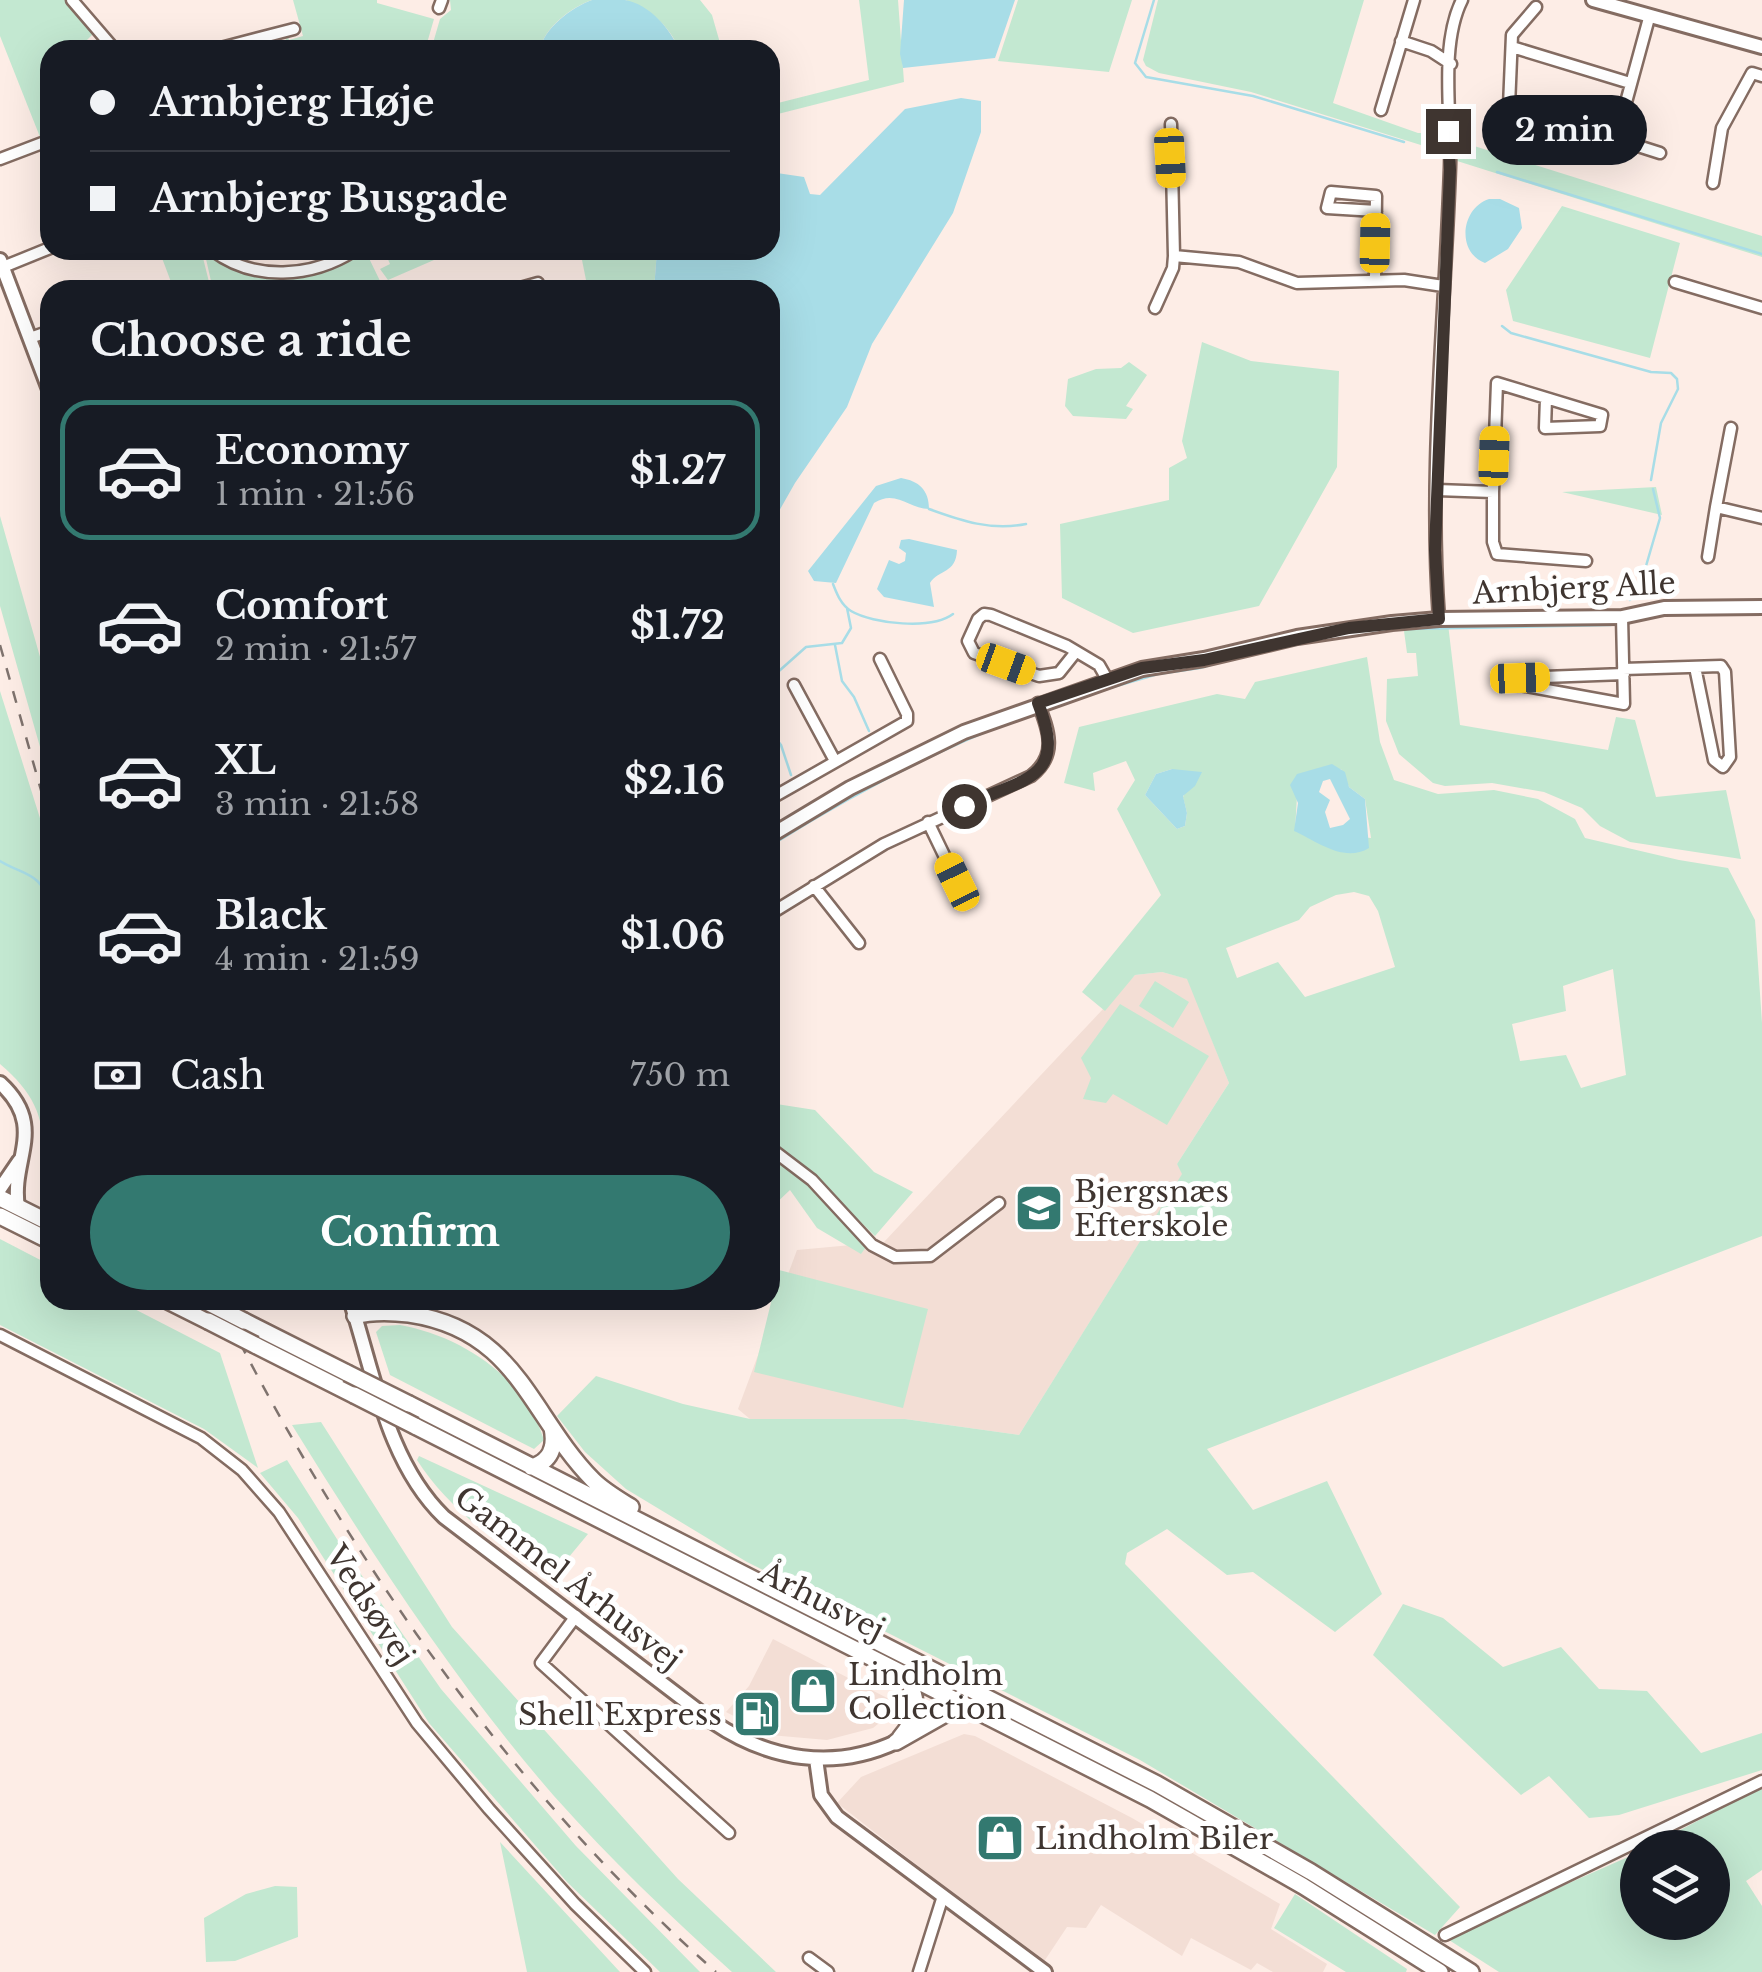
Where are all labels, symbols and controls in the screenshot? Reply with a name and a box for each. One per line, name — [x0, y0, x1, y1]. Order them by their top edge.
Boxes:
text: Arnbjerg Høje — [150, 79, 434, 126]
callout: 2 min — [1483, 96, 1648, 166]
route end — [1426, 109, 1471, 154]
text: 2 min — [1515, 110, 1614, 150]
car — [1153, 127, 1187, 189]
text: Arnbjerg Busgade — [150, 175, 508, 222]
car — [1359, 213, 1391, 273]
text: Choose a ride — [90, 312, 412, 368]
icon: car — [95, 425, 185, 515]
car — [1478, 425, 1510, 487]
text: Economy — [215, 427, 409, 474]
text: $1.27 — [630, 447, 725, 494]
text: 1 min · 21:56 — [215, 474, 415, 514]
street label: Arnbjerg Alle — [1471, 564, 1676, 612]
icon: car — [95, 580, 185, 670]
text: Comfort — [215, 582, 388, 629]
text: $1.72 — [630, 602, 725, 649]
text: 2 min · 21:57 — [215, 629, 416, 669]
car — [973, 640, 1039, 688]
car — [1489, 662, 1551, 694]
icon: car — [95, 735, 185, 825]
text: XL — [215, 737, 276, 784]
text: $2.16 — [624, 757, 725, 804]
text: 3 min · 21:58 — [215, 784, 419, 824]
route start — [942, 784, 987, 829]
car — [930, 848, 984, 916]
icon: car — [95, 890, 185, 980]
text: Black — [215, 892, 327, 939]
text: $1.06 — [621, 912, 725, 959]
text: 4 min · 21:59 — [215, 939, 420, 979]
icon: cash — [90, 1048, 145, 1103]
text: Cash — [170, 1052, 265, 1099]
text: 750 m — [630, 1055, 730, 1095]
place label: Bjergsnæs Efterskole — [1074, 1173, 1229, 1244]
button: Confirm — [90, 1175, 730, 1290]
school or university icon: Bjergsnæs Efterskole — [1013, 1182, 1065, 1234]
street label: Gammel Århusvej — [447, 1478, 689, 1678]
street label: Vedsøvej — [317, 1537, 422, 1672]
street label: Århusvej — [752, 1553, 891, 1648]
place label: Lindholm Collection — [848, 1656, 1006, 1727]
shop icon: Lindholm Collection — [787, 1665, 839, 1717]
fuel station icon: Shell Express — [731, 1688, 783, 1740]
place label: Shell Express — [518, 1696, 722, 1733]
shop icon: Lindholm Biler — [974, 1812, 1026, 1864]
place label: Lindholm Biler — [1035, 1820, 1274, 1857]
map controls — [1620, 1830, 1730, 1940]
button: layers — [1620, 1830, 1730, 1940]

